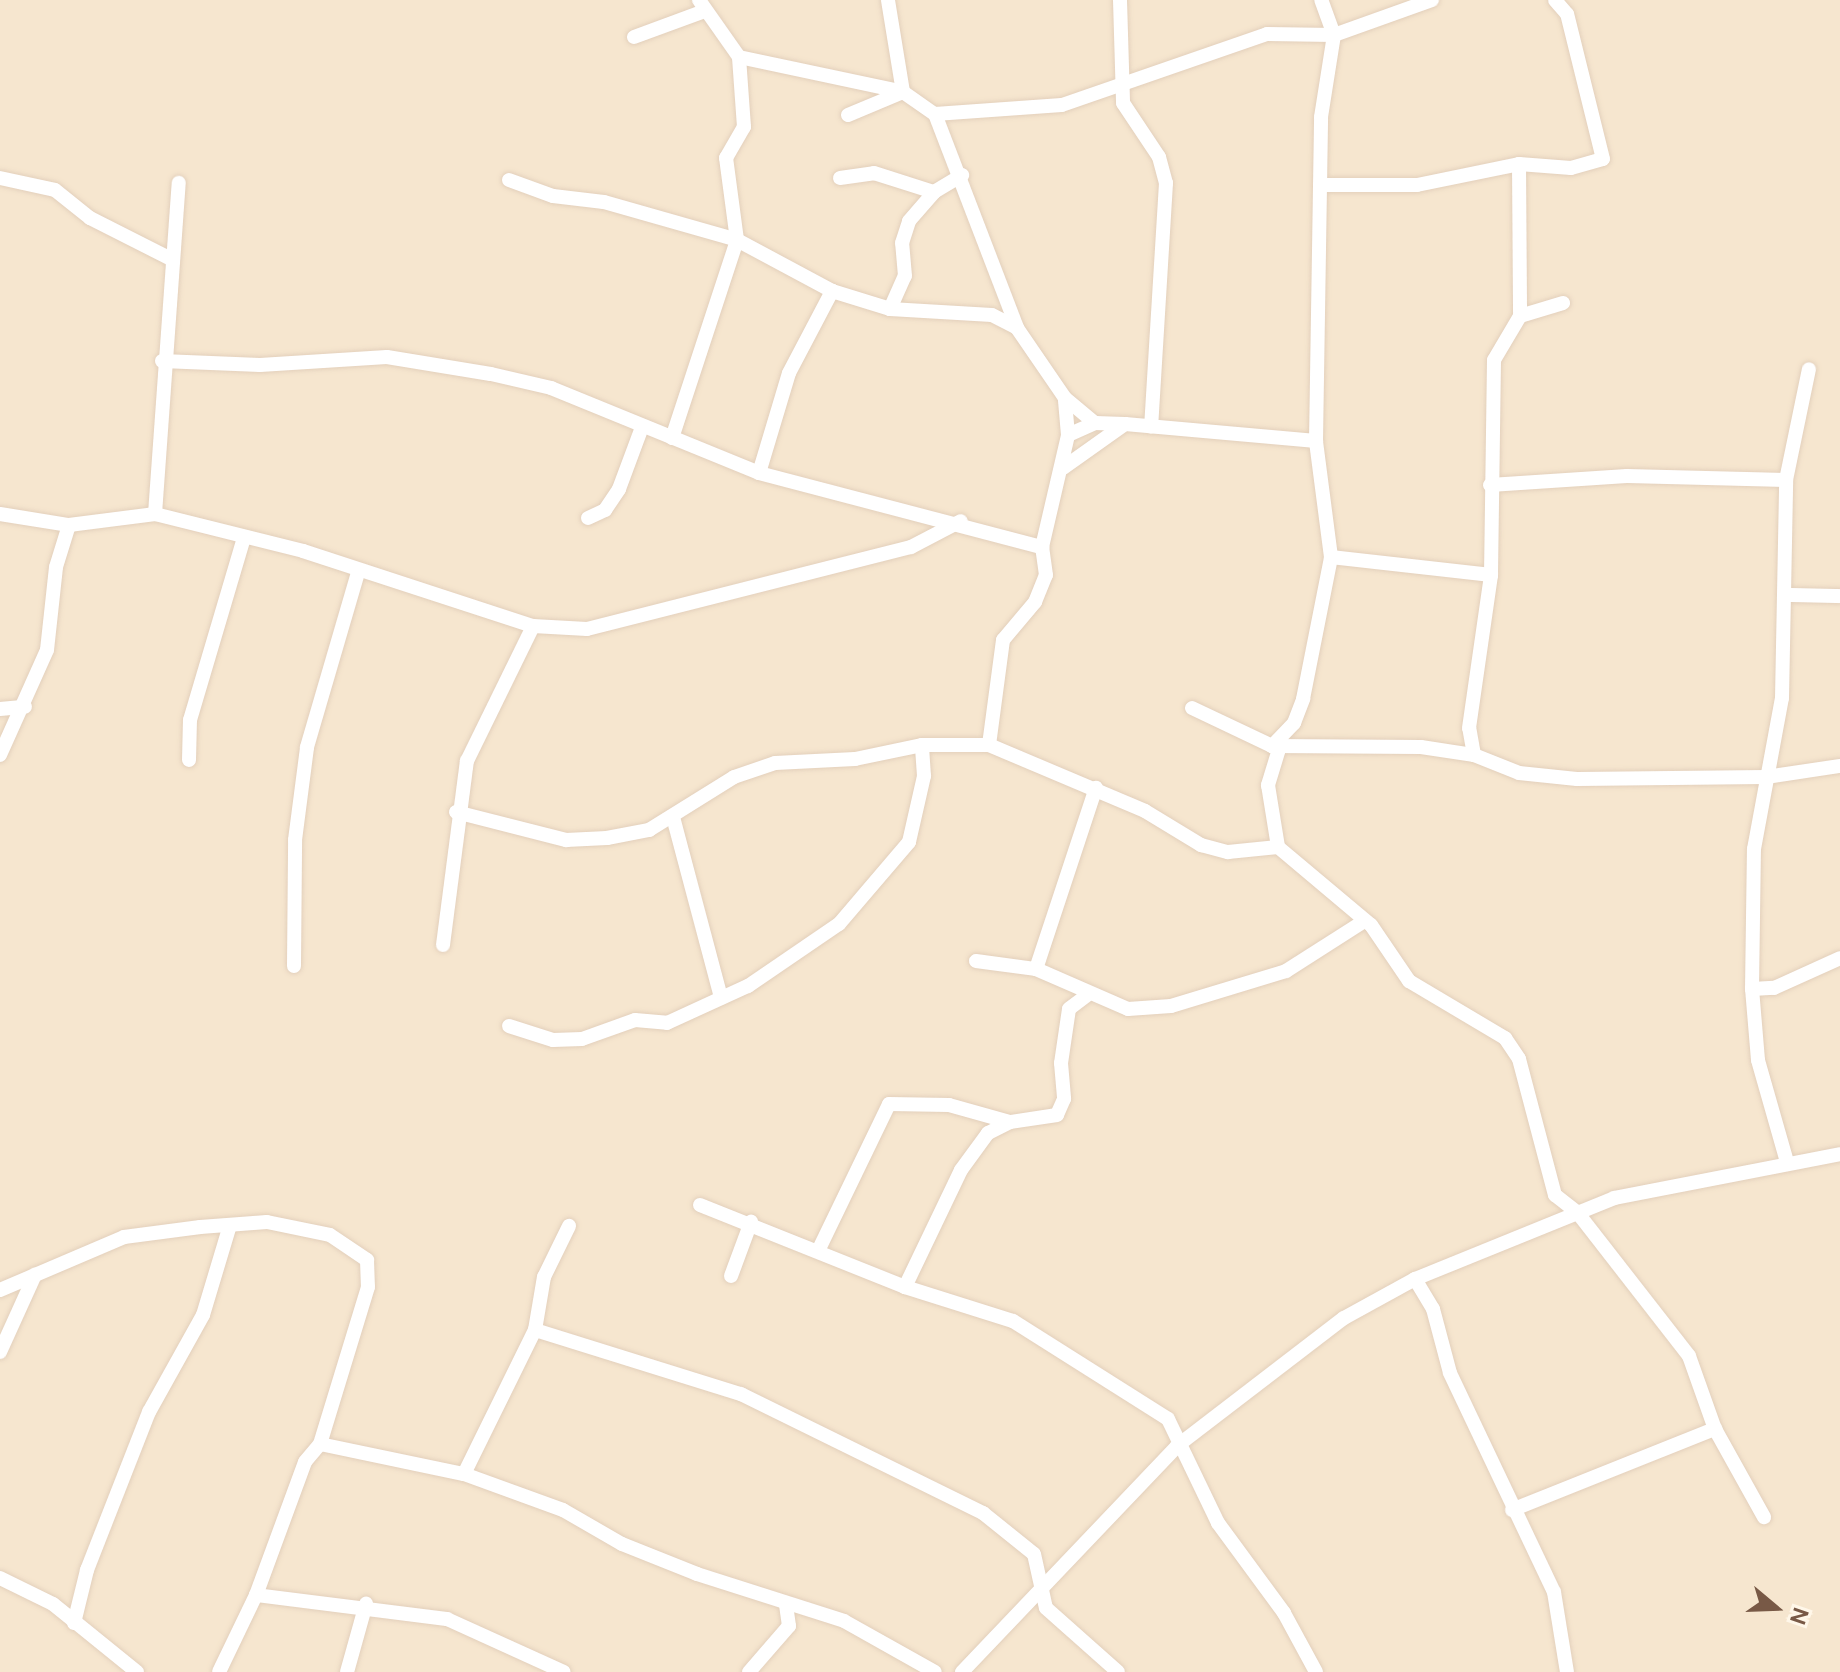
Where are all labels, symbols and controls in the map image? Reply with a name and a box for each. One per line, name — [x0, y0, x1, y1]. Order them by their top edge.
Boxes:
north arrow — [1736, 1568, 1816, 1648]
text: N — [1783, 1604, 1815, 1628]

